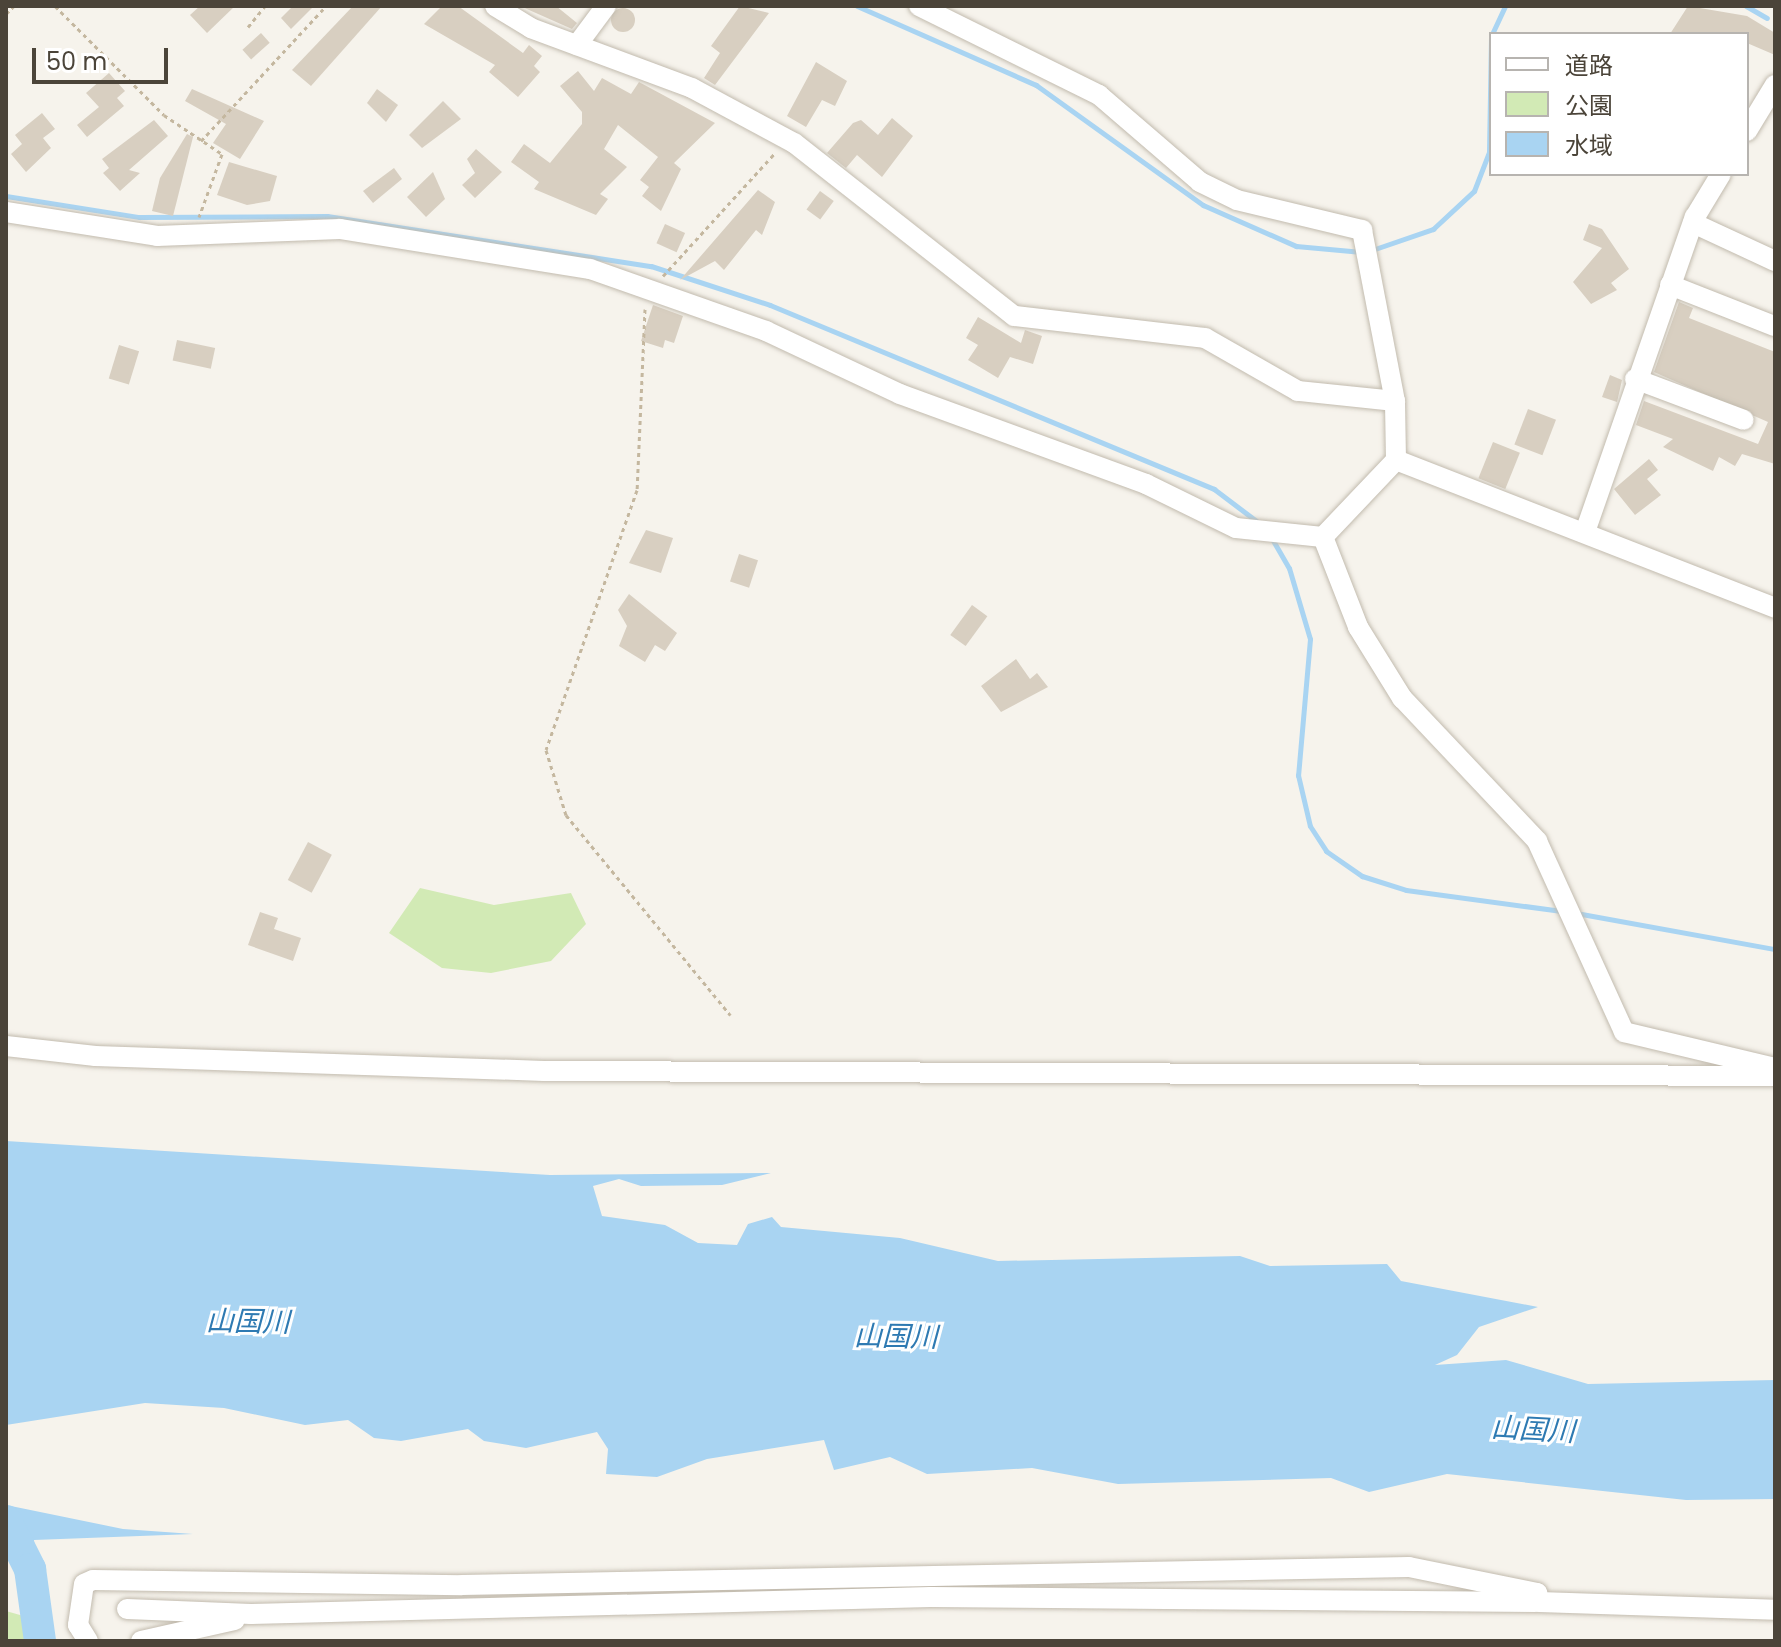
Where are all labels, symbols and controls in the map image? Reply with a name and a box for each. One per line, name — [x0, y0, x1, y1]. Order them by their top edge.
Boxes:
scale bar — [36, 32, 172, 82]
legend — [1489, 32, 1749, 176]
text: 50 m — [46, 45, 107, 78]
text: 道路 — [1565, 49, 1613, 82]
text: 公園 — [1565, 89, 1613, 122]
text: 水域 — [1565, 129, 1613, 162]
water label: 山国川 — [206, 1304, 290, 1340]
water label: 山国川 — [854, 1319, 938, 1355]
water label: 山国川 — [1490, 1411, 1576, 1449]

